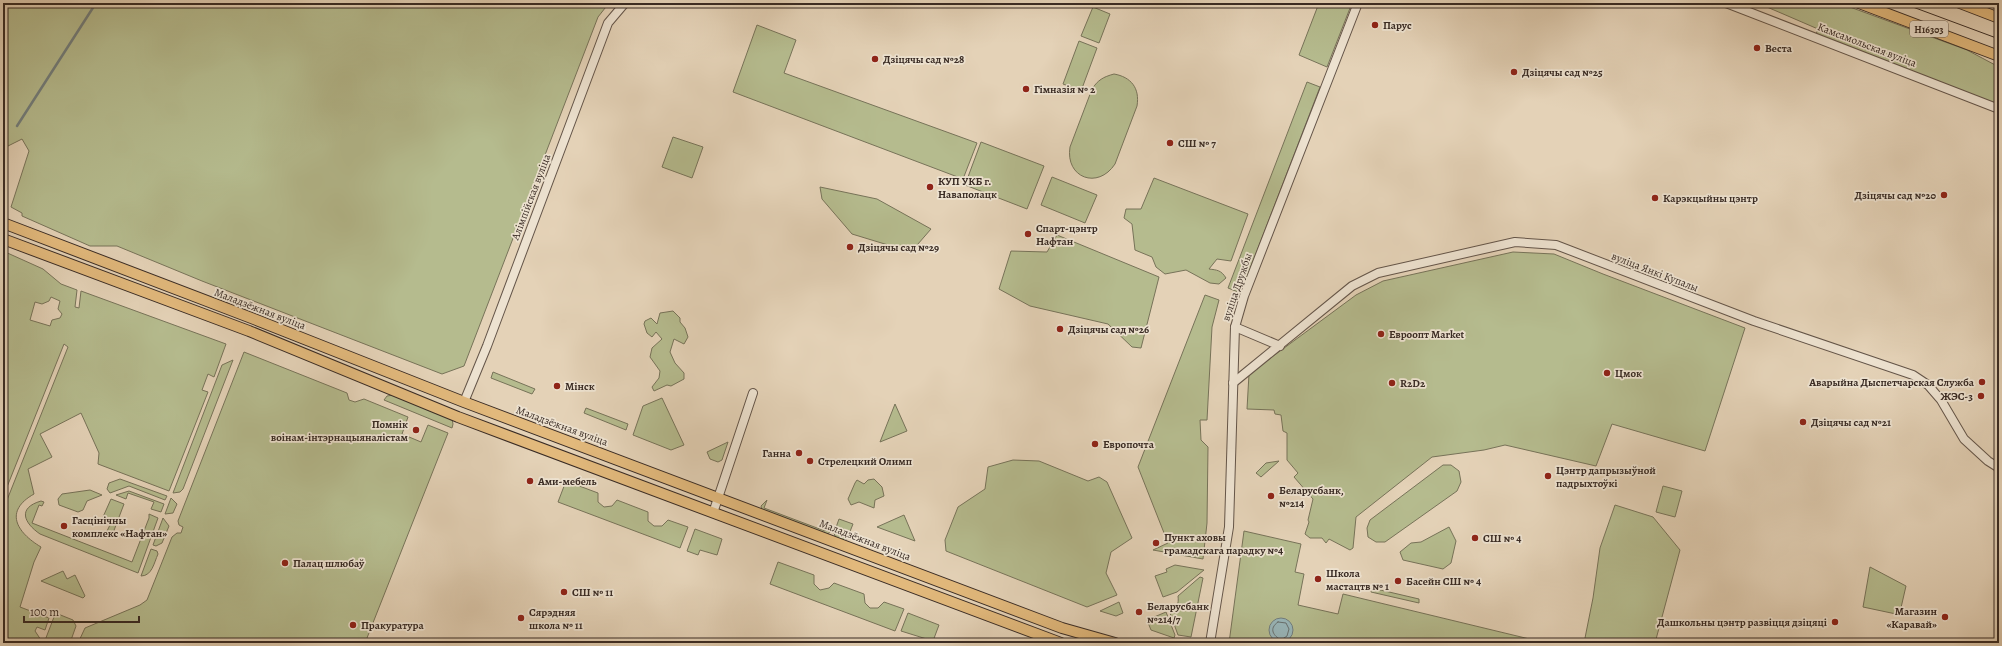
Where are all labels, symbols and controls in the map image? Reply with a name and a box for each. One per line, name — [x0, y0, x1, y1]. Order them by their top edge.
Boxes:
place label: Парус — [1383, 18, 1412, 33]
street label: Камсамольская вуліца — [1815, 19, 1920, 71]
marker: Парус — [1370, 20, 1380, 30]
road number: Н16303 — [1910, 21, 1948, 37]
place label: Веста — [1765, 41, 1793, 56]
marker: Веста — [1752, 43, 1762, 53]
place label: Дзіцячы сад №28 — [883, 52, 964, 67]
marker: Дзіцячы сад №28 — [870, 54, 880, 64]
place label: Дзіцячы сад №25 — [1522, 65, 1603, 80]
marker: Дзіцячы сад №25 — [1509, 67, 1519, 77]
place label: Гімназія № 2 — [1034, 82, 1096, 97]
marker: Гімназія № 2 — [1021, 84, 1031, 94]
place label: СШ № 7 — [1178, 136, 1216, 151]
marker: СШ № 7 — [1165, 138, 1175, 148]
street label: Алімпійская вуліца — [507, 151, 555, 243]
place label: КУП УКБ г. Наваполацк — [938, 174, 997, 202]
marker: КУП УКБ г. Наваполацк — [925, 182, 935, 192]
place label: Дзіцячы сад №20 — [1854, 188, 1936, 203]
marker: Дзіцячы сад №20 — [1939, 190, 1949, 200]
place label: Карэкцыйны цэнтр — [1663, 191, 1758, 206]
marker: Карэкцыйны цэнтр — [1650, 193, 1660, 203]
place label: Спарт-цэнтр Нафтан — [1036, 221, 1098, 249]
marker: Спарт-цэнтр Нафтан — [1023, 229, 1033, 239]
place label: Дзіцячы сад №29 — [858, 240, 939, 255]
marker: Дзіцячы сад №29 — [845, 242, 855, 252]
street label: вуліца Янкі Купалы — [1609, 249, 1701, 295]
street label: вуліца Дружбы — [1218, 251, 1256, 323]
street label: Маладзёжная вуліца — [212, 285, 309, 334]
place label: Дзіцячы сад №26 — [1068, 322, 1149, 337]
marker: Дзіцячы сад №26 — [1055, 324, 1065, 334]
place label: Евроопт Market — [1389, 327, 1464, 342]
marker: Евроопт Market — [1376, 329, 1386, 339]
place label: Цмок — [1615, 366, 1642, 381]
marker: Цмок — [1602, 368, 1612, 378]
place label: Аварыйна Дыспетчарская Служба — [1808, 375, 1975, 390]
place label: R2D2 — [1400, 376, 1426, 391]
marker: Аварыйна Дыспетчарская Служба — [1977, 377, 1987, 387]
marker: R2D2 — [1387, 378, 1397, 388]
place label: Мінск — [565, 379, 595, 394]
marker: Мінск — [552, 381, 562, 391]
place label: ЖЭС-3 — [1940, 389, 1973, 404]
marker: ЖЭС-3 — [1976, 391, 1986, 401]
street label: Маладзёжная вуліца — [514, 402, 611, 450]
place label: Дзіцячы сад №21 — [1811, 415, 1891, 430]
place label: Помнік воінам-інтэрнацыяналістам — [271, 417, 409, 445]
marker: Дзіцячы сад №21 — [1798, 417, 1808, 427]
marker: Помнік воінам-інтэрнацыяналістам — [411, 425, 421, 435]
place label: Европочта — [1103, 437, 1155, 452]
marker: Европочта — [1090, 439, 1100, 449]
place label: Ганна — [762, 446, 792, 461]
marker: Ганна — [794, 448, 804, 458]
place label: Стрелецкий Олимп — [818, 454, 912, 469]
marker: Стрелецкий Олимп — [805, 456, 815, 466]
place label: Цэнтр дапрызыўной падрыхтоўкі — [1556, 463, 1656, 491]
marker: Цэнтр дапрызыўной падрыхтоўкі — [1543, 471, 1553, 481]
place label: Ами-мебель — [537, 474, 597, 489]
marker: Ами-мебель — [525, 476, 535, 486]
place label: Беларусбанк, №214 — [1279, 483, 1344, 511]
marker: Беларусбанк, №214 — [1266, 491, 1276, 501]
place label: Гасцінічны комплекс «Нафтан» — [72, 513, 167, 541]
street label: Маладзёжная вуліца — [817, 516, 914, 565]
marker: Гасцінічны комплекс «Нафтан» — [59, 521, 69, 531]
place label: Пункт аховы грамадскага парадку №4 — [1164, 530, 1283, 558]
place label: СШ № 4 — [1483, 531, 1521, 546]
marker: СШ № 4 — [1470, 533, 1480, 543]
marker: Пункт аховы грамадскага парадку №4 — [1151, 538, 1161, 548]
place label: Палац шлюбаў — [293, 556, 365, 571]
marker: Палац шлюбаў — [280, 558, 290, 568]
place label: Школа мастацтв № 1 — [1326, 566, 1389, 594]
marker: Школа мастацтв № 1 — [1313, 574, 1323, 584]
place label: Басейн СШ № 4 — [1406, 574, 1481, 589]
marker: Басейн СШ № 4 — [1393, 576, 1403, 586]
place label: СШ № 11 — [572, 585, 613, 600]
marker: СШ № 11 — [559, 587, 569, 597]
scale bar — [24, 598, 139, 624]
place label: Беларусбанк №214/7 — [1147, 599, 1209, 627]
text: 100 m — [30, 604, 59, 620]
place label: Магазин «Каравай» — [1886, 604, 1938, 632]
place label: Сярэдняя школа № 11 — [529, 605, 583, 633]
marker: Беларусбанк №214/7 — [1134, 607, 1144, 617]
marker: Магазин «Каравай» — [1940, 612, 1950, 622]
marker: Сярэдняя школа № 11 — [516, 613, 526, 623]
place label: Дашкольны цэнтр развіцця дзіцяці — [1657, 615, 1827, 630]
marker: Дашкольны цэнтр развіцця дзіцяці — [1830, 617, 1840, 627]
place label: Пракуратура — [361, 618, 424, 633]
marker: Пракуратура — [348, 620, 358, 630]

